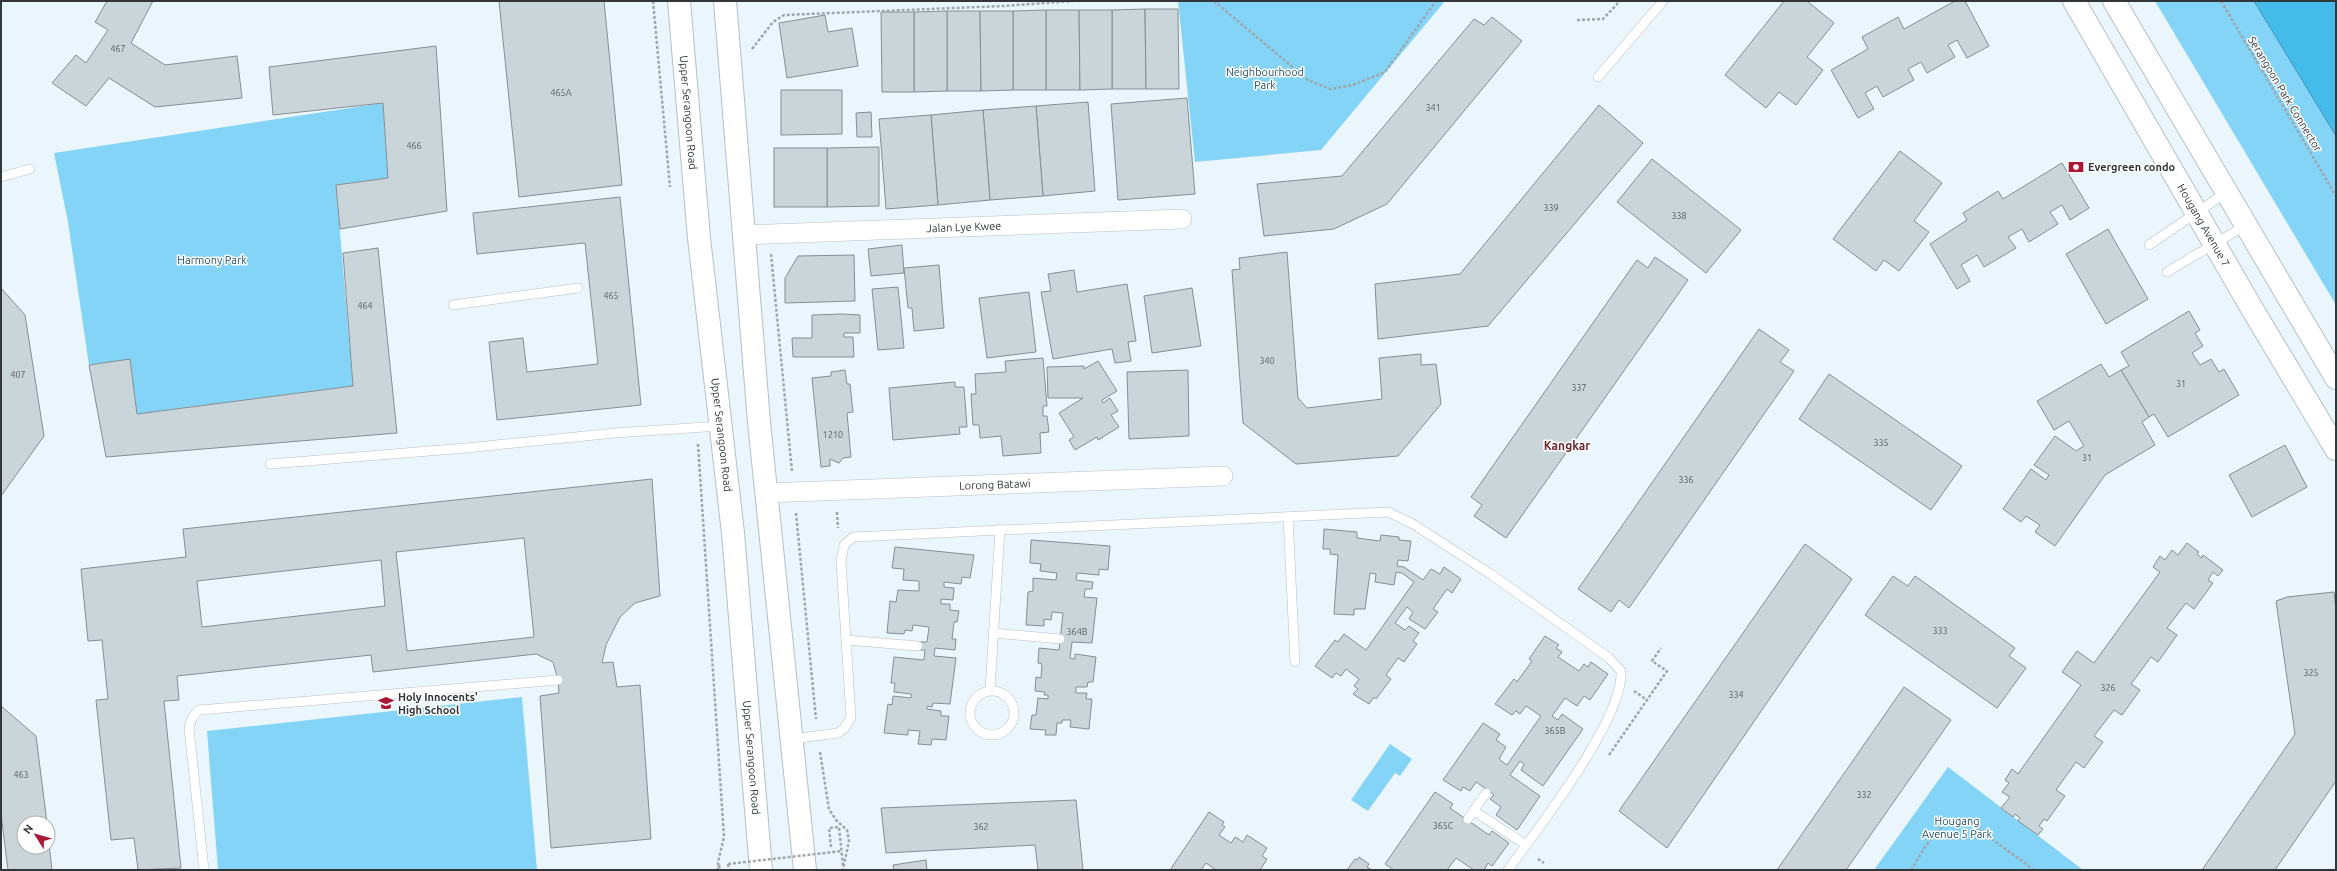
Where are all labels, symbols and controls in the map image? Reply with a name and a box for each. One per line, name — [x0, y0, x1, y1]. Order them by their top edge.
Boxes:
street label: Serangoon Park Connector — [2246, 34, 2325, 154]
house number: 467 — [110, 44, 126, 54]
street label: Upper Serangoon Road — [678, 55, 699, 170]
park label: Neighbourhood Park — [1226, 66, 1304, 91]
house number: 465A — [550, 88, 572, 98]
house number: 341 — [1425, 103, 1441, 113]
house number: 466 — [406, 141, 422, 151]
bank icon: Evergreen condo — [2067, 158, 2085, 176]
place label: Evergreen condo — [2088, 161, 2176, 173]
street label: Hougang Avenue 7 — [2175, 182, 2232, 269]
house number: 339 — [1543, 203, 1559, 213]
house number: 338 — [1671, 211, 1687, 221]
street label: Jalan Lye Kwee — [926, 220, 1001, 234]
park label: Harmony Park — [177, 254, 247, 266]
house number: 465 — [603, 291, 619, 301]
house number: 464 — [357, 301, 373, 311]
house number: 340 — [1259, 356, 1275, 366]
house number: 407 — [10, 370, 26, 380]
street label: Upper Serangoon Road — [709, 377, 734, 492]
house number: 31 — [2176, 379, 2186, 389]
house number: 337 — [1571, 383, 1587, 393]
house number: 1210 — [823, 430, 843, 440]
house number: 335 — [1873, 438, 1889, 448]
district label: Kangkar — [1544, 439, 1590, 452]
house number: 31 — [2082, 453, 2092, 463]
house number: 336 — [1678, 475, 1694, 485]
street label: Lorong Batawi — [959, 477, 1031, 492]
house number: 333 — [1932, 626, 1948, 636]
house number: 364B — [1067, 627, 1088, 637]
house number: 325 — [2303, 668, 2319, 678]
house number: 326 — [2100, 683, 2116, 693]
house number: 334 — [1728, 690, 1744, 700]
place label: Holy Innocents' High School — [398, 691, 478, 716]
school or university icon: Holy Innocents' High School — [377, 694, 395, 712]
street label: Upper Serangoon Road — [741, 700, 762, 815]
house number: 365B — [1545, 726, 1566, 736]
house number: 463 — [13, 770, 29, 780]
house number: 332 — [1856, 790, 1872, 800]
north arrow — [16, 815, 56, 855]
park label: Hougang Avenue 5 Park — [1922, 815, 1993, 840]
house number: 365C — [1433, 821, 1454, 831]
text: N — [21, 822, 35, 836]
house number: 362 — [973, 822, 989, 832]

